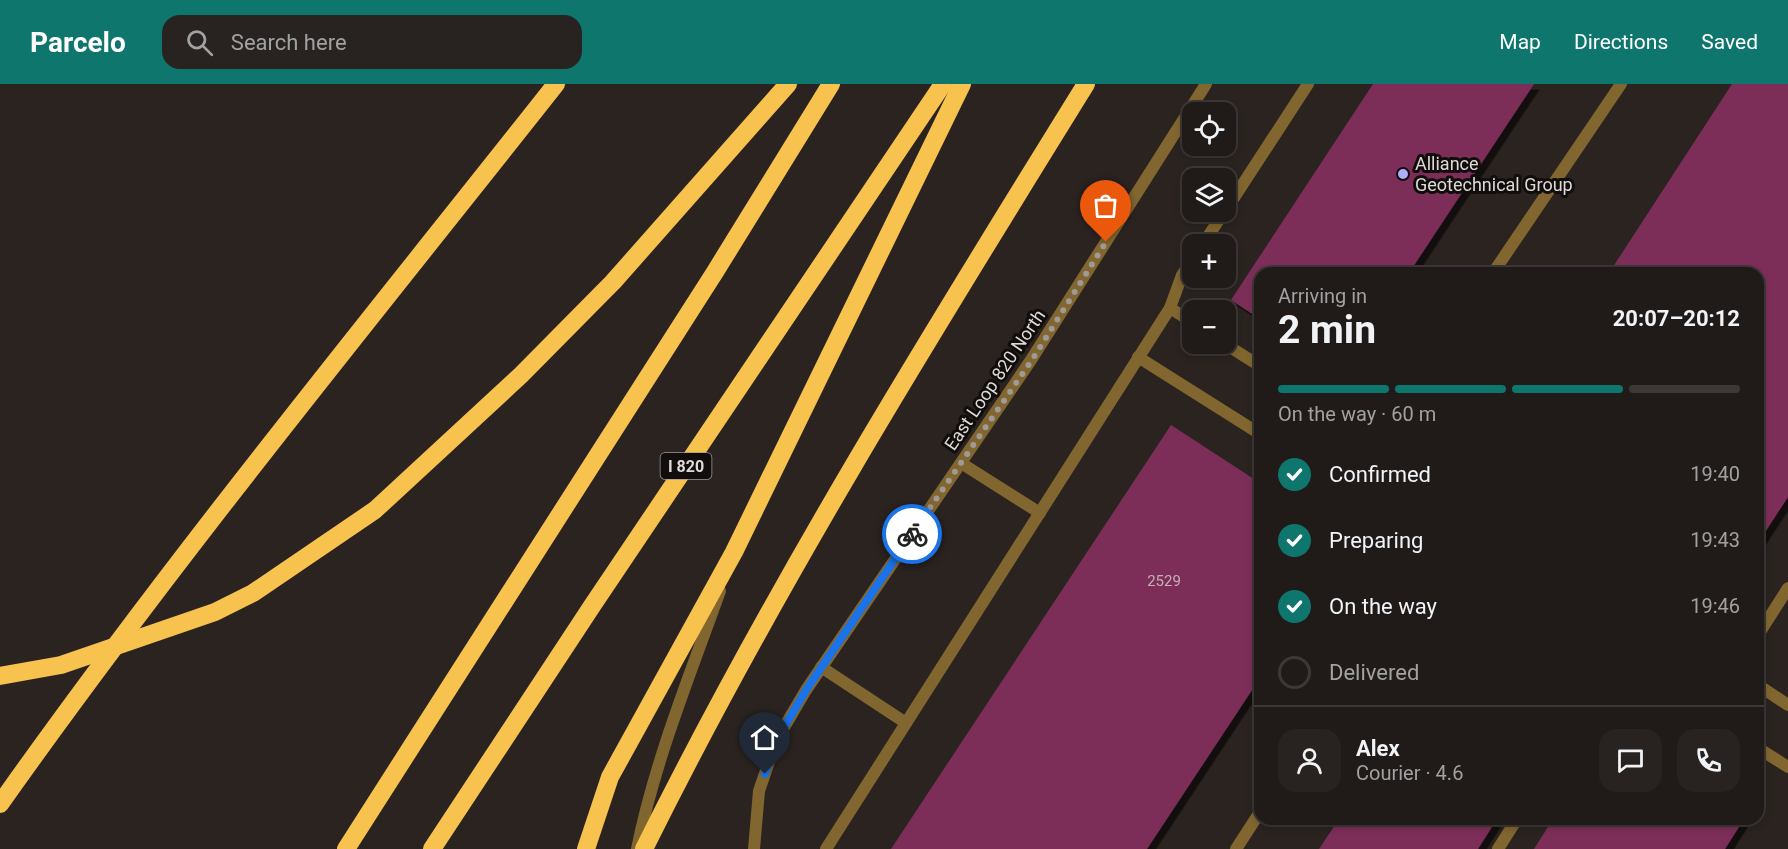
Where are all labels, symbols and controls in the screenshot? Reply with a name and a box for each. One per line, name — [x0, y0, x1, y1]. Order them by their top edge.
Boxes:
search box — [162, 15, 582, 69]
text: Parcelo — [30, 26, 126, 59]
icon: search — [183, 26, 216, 59]
text: Search here — [231, 30, 347, 55]
text: Map — [1499, 30, 1541, 54]
text: Directions — [1574, 30, 1668, 54]
text: Saved — [1701, 30, 1758, 54]
map controls — [1182, 102, 1236, 354]
button: locate — [1182, 102, 1236, 156]
place label: Alliance Geotechnical Group — [1415, 153, 1573, 195]
marker: Alliance Geotechnical Group — [1396, 167, 1410, 181]
button: layers — [1182, 168, 1236, 222]
pin — [1080, 180, 1131, 242]
icon: bag — [1089, 189, 1122, 222]
button: + — [1182, 234, 1236, 288]
text: Arriving in — [1278, 284, 1367, 308]
button: − — [1182, 300, 1236, 354]
street label: East Loop 820 North — [940, 306, 1049, 454]
text: 20:07–20:12 — [1613, 306, 1740, 331]
text: 2 min — [1278, 307, 1376, 353]
text: On the way · 60 m — [1278, 402, 1436, 426]
road number: I 820 — [660, 453, 712, 479]
icon: check — [1278, 458, 1311, 491]
text: Confirmed — [1329, 462, 1431, 487]
text: 19:40 — [1690, 462, 1740, 486]
courier — [882, 504, 942, 564]
icon: bike — [896, 518, 929, 551]
icon: check — [1278, 524, 1311, 557]
text: Preparing — [1329, 528, 1423, 553]
text: 19:43 — [1690, 528, 1740, 552]
house number: 2529 — [1147, 572, 1181, 590]
icon: check — [1278, 590, 1311, 623]
text: On the way — [1329, 594, 1437, 619]
text: 19:46 — [1690, 594, 1740, 618]
text: Delivered — [1329, 660, 1419, 685]
pin — [739, 712, 790, 774]
icon: home — [748, 721, 781, 754]
button: person — [1278, 729, 1341, 792]
button: chat — [1599, 729, 1662, 792]
button: phone — [1677, 729, 1740, 792]
text: Alex — [1356, 736, 1400, 761]
text: Courier · 4.6 — [1356, 761, 1463, 785]

